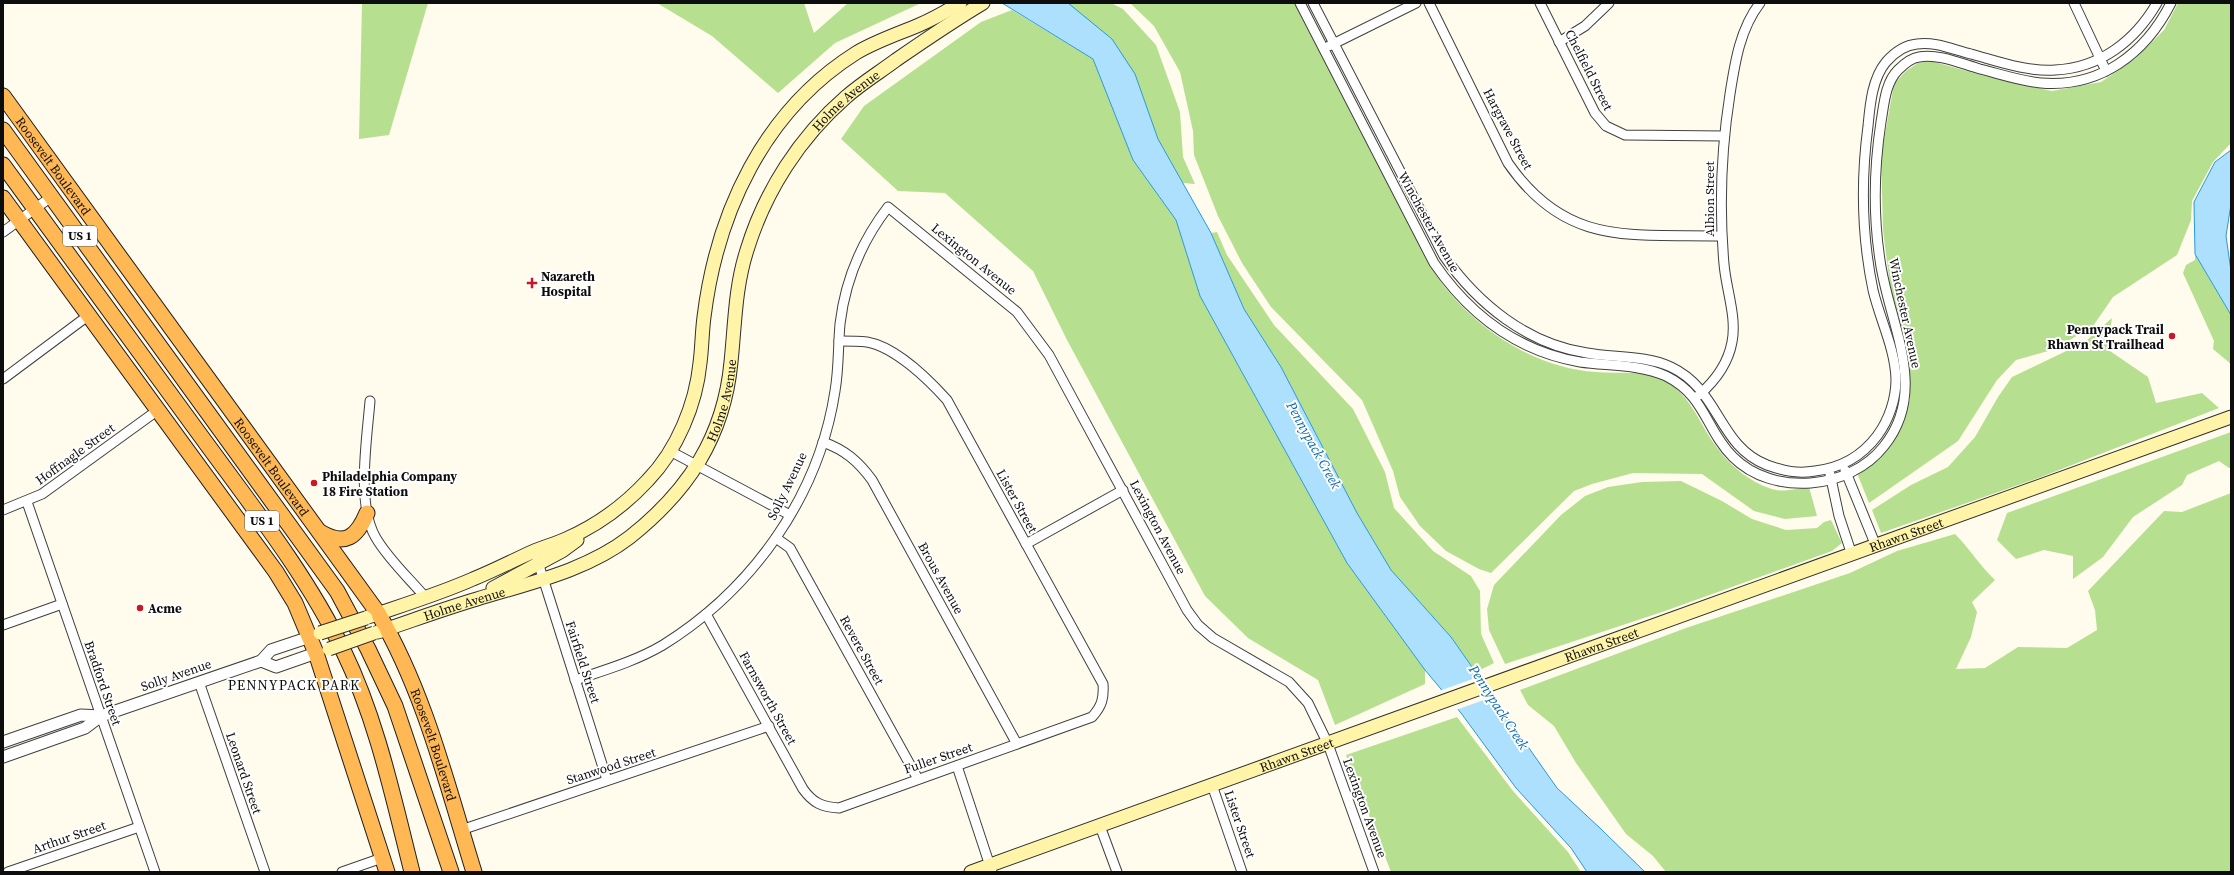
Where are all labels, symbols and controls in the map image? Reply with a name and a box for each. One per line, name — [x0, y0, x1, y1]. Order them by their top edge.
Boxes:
street label: Chelfield Street — [1561, 27, 1617, 114]
street label: Holme Avenue — [808, 66, 883, 134]
street label: Hargrave Street — [1479, 85, 1537, 173]
street label: Roosevelt Boulevard — [12, 113, 95, 219]
street label: Albion Street — [1701, 160, 1718, 237]
street label: Winchester Avenue — [1394, 169, 1464, 276]
street label: Lexington Avenue — [928, 219, 1020, 299]
road number: US 1 — [63, 226, 97, 246]
street label: Winchester Avenue — [1885, 256, 1925, 370]
place label: Nazareth Hospital — [541, 268, 595, 300]
marker: Nazareth Hospital — [526, 277, 538, 289]
place label: Pennypack Trail Rhawn St Trailhead — [2047, 321, 2164, 353]
marker: Pennypack Trail Rhawn St Trailhead — [2167, 331, 2177, 341]
street label: Holme Avenue — [702, 358, 740, 444]
water label: Pennypack Creek — [1281, 397, 1346, 493]
street label: Roosevelt Boulevard — [231, 414, 314, 520]
street label: Hoffnagle Street — [32, 419, 119, 488]
street label: Solly Avenue — [763, 449, 811, 523]
street label: Lister Street — [993, 466, 1042, 537]
place label: Philadelphia Company 18 Fire Station — [322, 468, 457, 500]
street label: Lexington Avenue — [1126, 477, 1190, 578]
marker: Philadelphia Company 18 Fire Station — [309, 478, 319, 488]
road number: US 1 — [245, 511, 279, 531]
street label: Rhawn Street — [1867, 513, 1946, 555]
street label: Brous Avenue — [914, 539, 968, 617]
street label: Holme Avenue — [421, 583, 508, 624]
place label: Acme — [148, 600, 182, 617]
marker: Acme — [135, 603, 145, 613]
street label: Revere Street — [836, 612, 888, 688]
street label: Fairfield Street — [562, 619, 604, 706]
street label: Rhawn Street — [1562, 623, 1641, 666]
street label: Bradford Street — [81, 638, 126, 728]
street label: Farnsworth Street — [735, 648, 801, 748]
street label: Solly Avenue — [138, 655, 214, 695]
water label: Pennypack Creek — [1464, 660, 1534, 754]
district label: PENNYPACK PARK — [228, 675, 360, 695]
street label: Roosevelt Boulevard — [407, 686, 461, 803]
street label: Leonard Street — [222, 730, 266, 817]
street label: Rhawn Street — [1257, 733, 1336, 776]
street label: Fuller Street — [901, 738, 975, 778]
street label: Stanwood Street — [564, 743, 658, 788]
street label: Lexington Avenue — [1339, 756, 1391, 860]
street label: Lister Street — [1221, 788, 1260, 861]
street label: Arthur Street — [30, 816, 108, 857]

